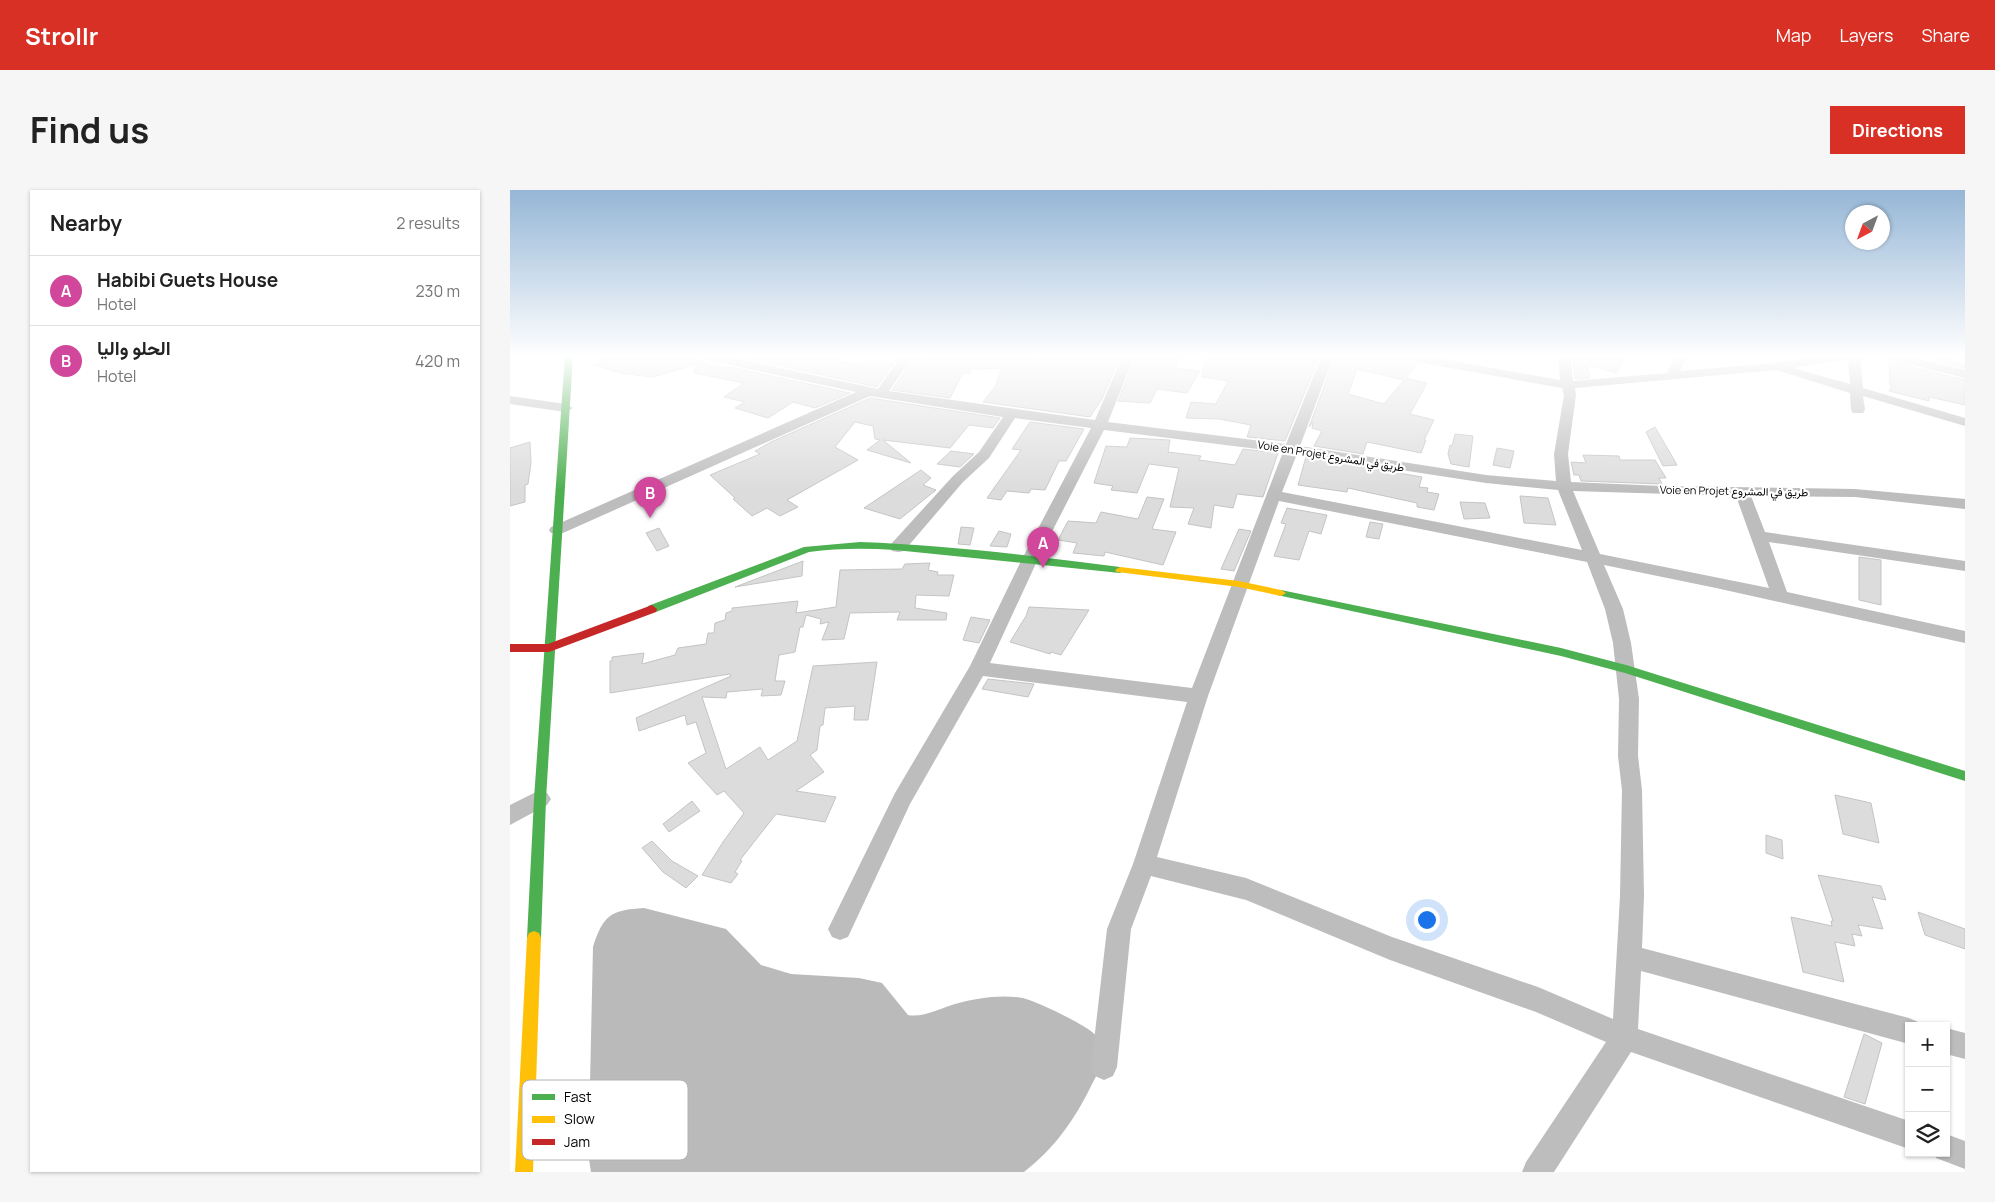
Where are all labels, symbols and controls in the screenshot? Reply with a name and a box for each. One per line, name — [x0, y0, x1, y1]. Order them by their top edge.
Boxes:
text: Strollr — [25, 19, 98, 52]
text: Map — [1776, 23, 1811, 47]
text: Layers — [1839, 23, 1893, 47]
text: Share — [1921, 23, 1970, 47]
text: Find us — [30, 106, 149, 154]
button: Directions — [1830, 106, 1965, 154]
north arrow — [1845, 205, 1890, 250]
text: Nearby — [50, 209, 122, 237]
text: 2 results — [396, 212, 460, 234]
text: Habibi Guets House — [97, 267, 278, 293]
text: A — [61, 280, 71, 302]
text: 230 m — [416, 280, 460, 302]
text: Hotel — [97, 293, 137, 315]
text: الحلو واليا — [97, 335, 171, 361]
text: B — [61, 350, 71, 372]
text: 420 m — [415, 350, 460, 372]
text: Hotel — [97, 365, 137, 387]
street label: Voie en Projet طريق في المشروع — [1256, 436, 1406, 477]
pin: B — [634, 477, 666, 518]
street label: Voie en Projet طريق في المشروع — [1660, 482, 1808, 502]
pin: A — [1027, 527, 1059, 568]
your location — [1414, 907, 1440, 933]
map controls — [1905, 1022, 1950, 1157]
button: + — [1905, 1022, 1950, 1067]
button: − — [1905, 1067, 1950, 1112]
legend — [522, 1080, 688, 1160]
text: Fast — [564, 1087, 592, 1106]
text: Slow — [564, 1109, 595, 1128]
button: layers — [1905, 1112, 1950, 1157]
text: Jam — [564, 1132, 590, 1151]

